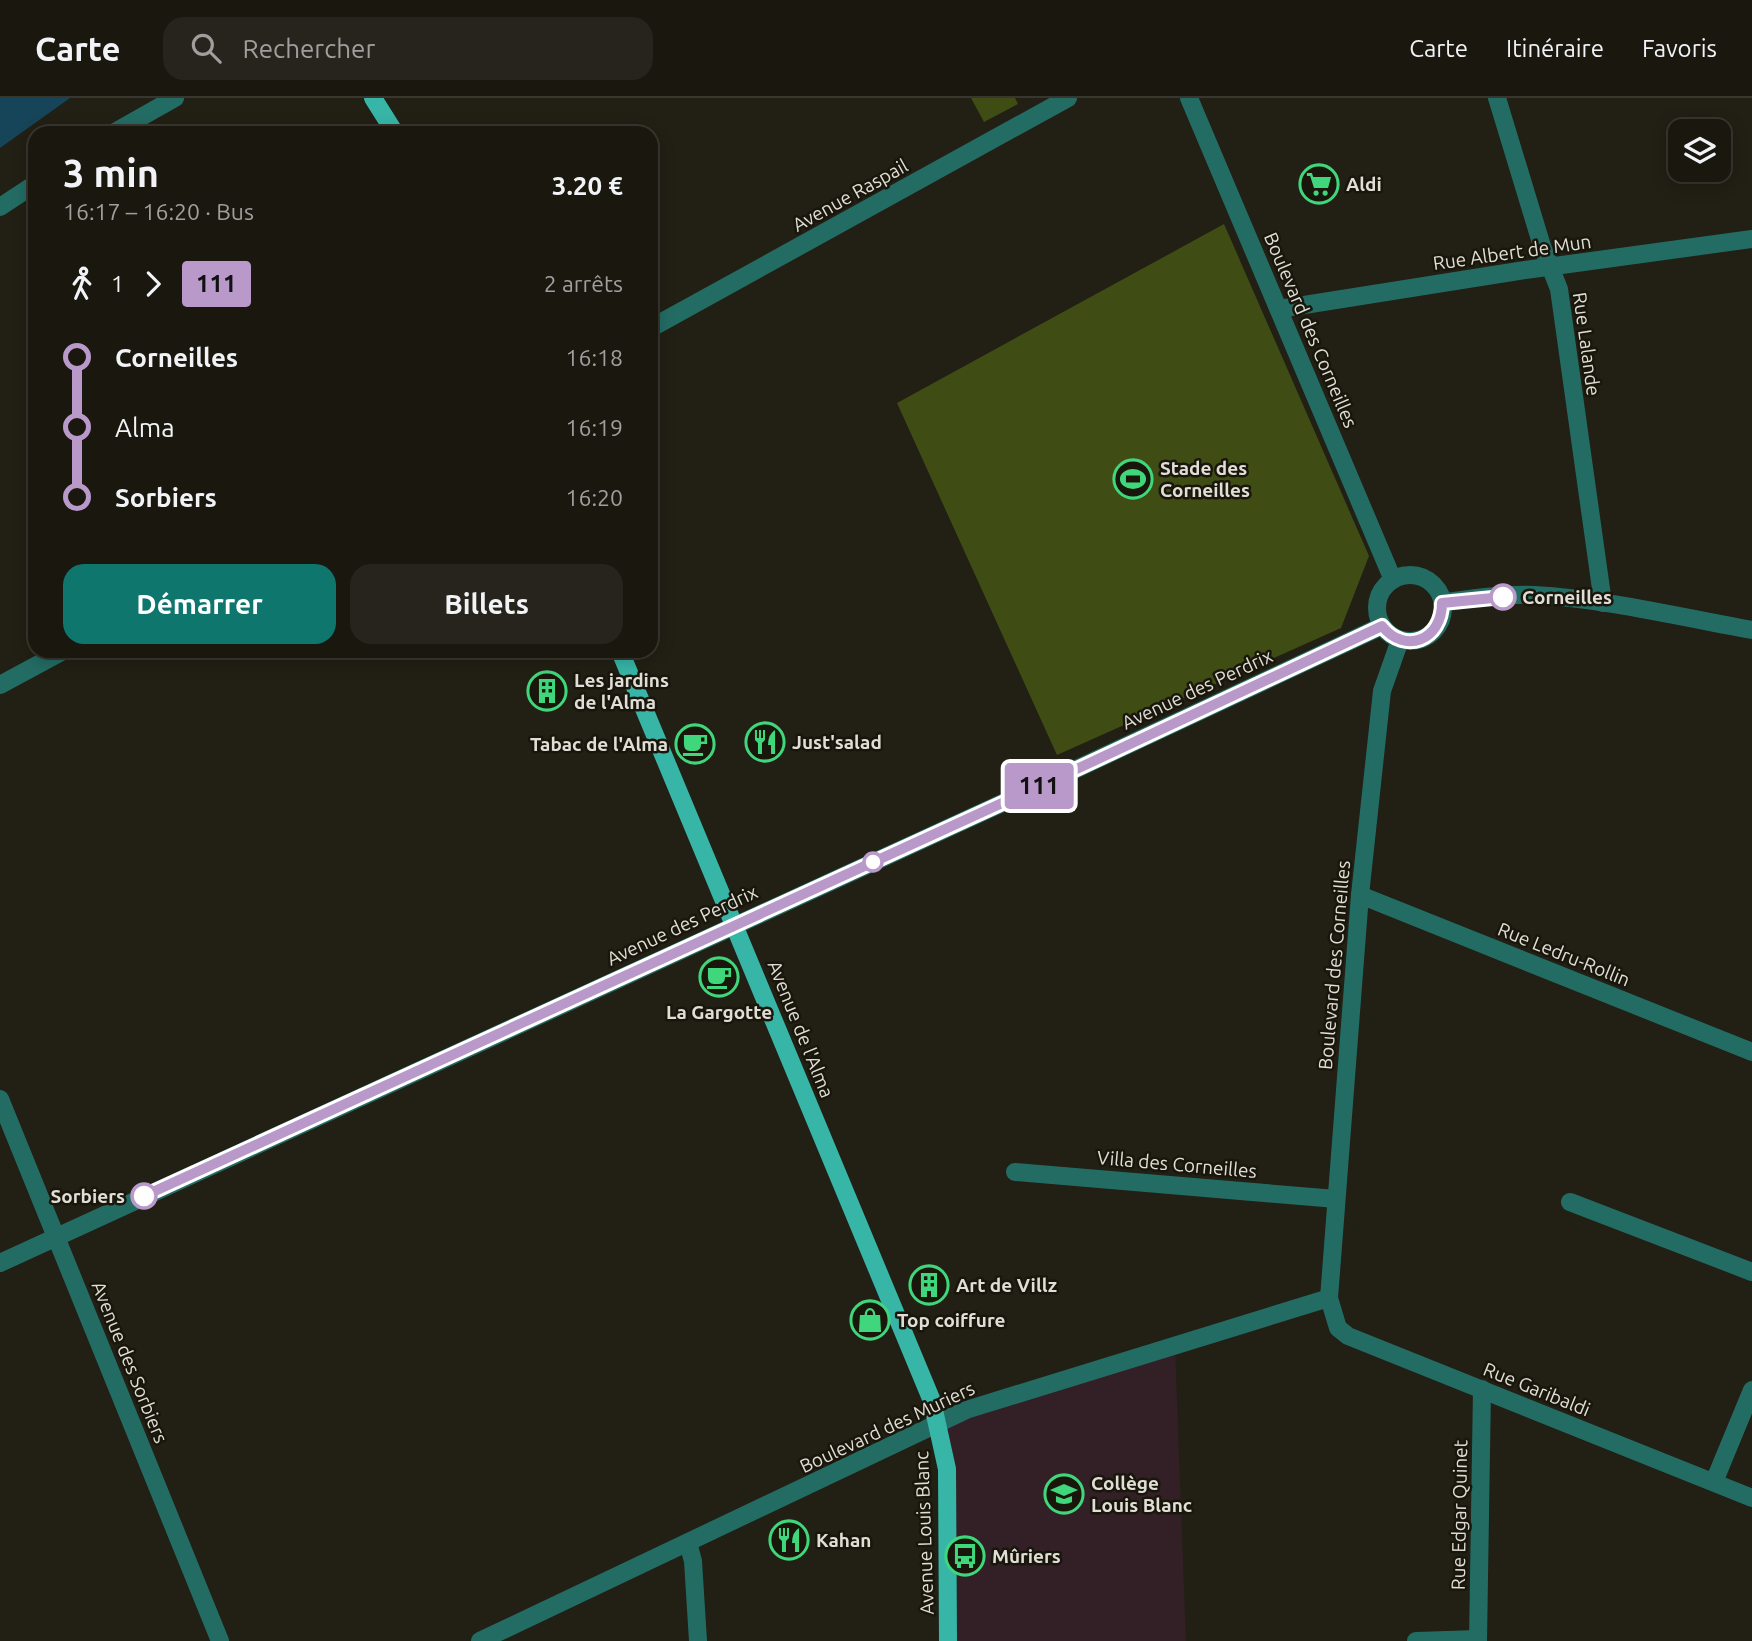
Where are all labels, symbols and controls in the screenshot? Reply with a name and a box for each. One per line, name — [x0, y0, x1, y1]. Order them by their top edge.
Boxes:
search box — [163, 17, 653, 80]
icon: search — [187, 29, 225, 67]
text: Carte — [35, 30, 121, 67]
text: Rechercher — [243, 34, 375, 63]
text: Carte — [1409, 35, 1468, 62]
text: Itinéraire — [1506, 35, 1604, 62]
text: Favoris — [1642, 35, 1717, 62]
map controls — [1668, 119, 1731, 182]
button: layers — [1668, 119, 1731, 182]
text: 3 min — [63, 152, 159, 194]
street label: Avenue Raspail — [788, 154, 912, 236]
supermarket icon: Aldi — [1298, 163, 1340, 205]
text: 3.20 € — [552, 171, 623, 200]
place label: Aldi — [1346, 173, 1382, 195]
text: 16:17 – 16:20 · Bus — [63, 199, 254, 224]
street label: Boulevard des Corneilles — [1260, 229, 1362, 431]
street label: Rue Albert de Mun — [1431, 230, 1593, 274]
icon: walk — [63, 265, 101, 303]
icon: forward — [134, 265, 172, 303]
text: 111 — [196, 270, 237, 297]
text: 1 — [111, 271, 124, 296]
text: 2 arrêts — [544, 271, 623, 296]
street label: Rue Lalande — [1569, 291, 1605, 397]
text: Corneilles — [115, 343, 238, 372]
text: 16:18 — [565, 345, 623, 370]
text: Alma — [115, 413, 175, 442]
text: 16:19 — [565, 415, 623, 440]
place label: Stade des Corneilles — [1160, 457, 1250, 501]
sports icon: Stade des Corneilles — [1112, 458, 1154, 500]
text: Sorbiers — [115, 483, 217, 512]
text: 16:20 — [565, 485, 623, 510]
button: Démarrer — [63, 564, 336, 644]
button: Billets — [350, 564, 623, 644]
marker: Corneilles — [1490, 584, 1516, 610]
place label: Corneilles — [1522, 586, 1612, 608]
street label: Avenue des Perdrix — [1118, 644, 1276, 734]
place label: Les jardins de l'Alma — [574, 669, 669, 713]
building icon: Les jardins de l'Alma — [526, 670, 568, 712]
restaurant icon: Just'salad — [744, 721, 786, 763]
cafe icon: Tabac de l'Alma — [674, 723, 716, 765]
place label: Just'salad — [792, 731, 882, 753]
place label: Tabac de l'Alma — [530, 733, 668, 755]
line badge: 111 — [999, 763, 1079, 809]
text: 111 — [1019, 772, 1059, 799]
unlabelled marker — [863, 852, 883, 872]
street label: Boulevard des Corneilles — [1314, 859, 1354, 1071]
street label: Avenue des Perdrix — [603, 880, 761, 970]
street label: Rue Ledru-Rollin — [1495, 917, 1633, 991]
cafe icon: La Gargotte — [698, 956, 740, 998]
street label: Avenue de l'Alma — [763, 957, 839, 1101]
place label: La Gargotte — [666, 1001, 772, 1023]
street label: Villa des Corneilles — [1096, 1146, 1258, 1182]
marker: Sorbiers — [131, 1183, 157, 1209]
place label: Sorbiers — [51, 1185, 125, 1207]
building icon: Art de Villz — [908, 1264, 950, 1306]
place label: Art de Villz — [956, 1274, 1057, 1296]
street label: Avenue des Sorbiers — [87, 1278, 173, 1446]
shop icon: Top coiffure — [849, 1299, 891, 1341]
place label: Top coiffure — [897, 1309, 1006, 1331]
street label: Rue Garibaldi — [1480, 1358, 1594, 1420]
street label: Boulevard des Muriers — [796, 1377, 978, 1477]
street label: Rue Edgar Quinet — [1447, 1439, 1471, 1590]
street label: Avenue Louis Blanc — [910, 1451, 938, 1615]
place label: Collège Louis Blanc — [1091, 1472, 1192, 1516]
school or university icon: Collège Louis Blanc — [1043, 1473, 1085, 1515]
restaurant icon: Kahan — [768, 1519, 810, 1561]
place label: Kahan — [816, 1529, 871, 1551]
bus stop icon: Mûriers — [944, 1535, 986, 1577]
place label: Mûriers — [992, 1545, 1061, 1567]

